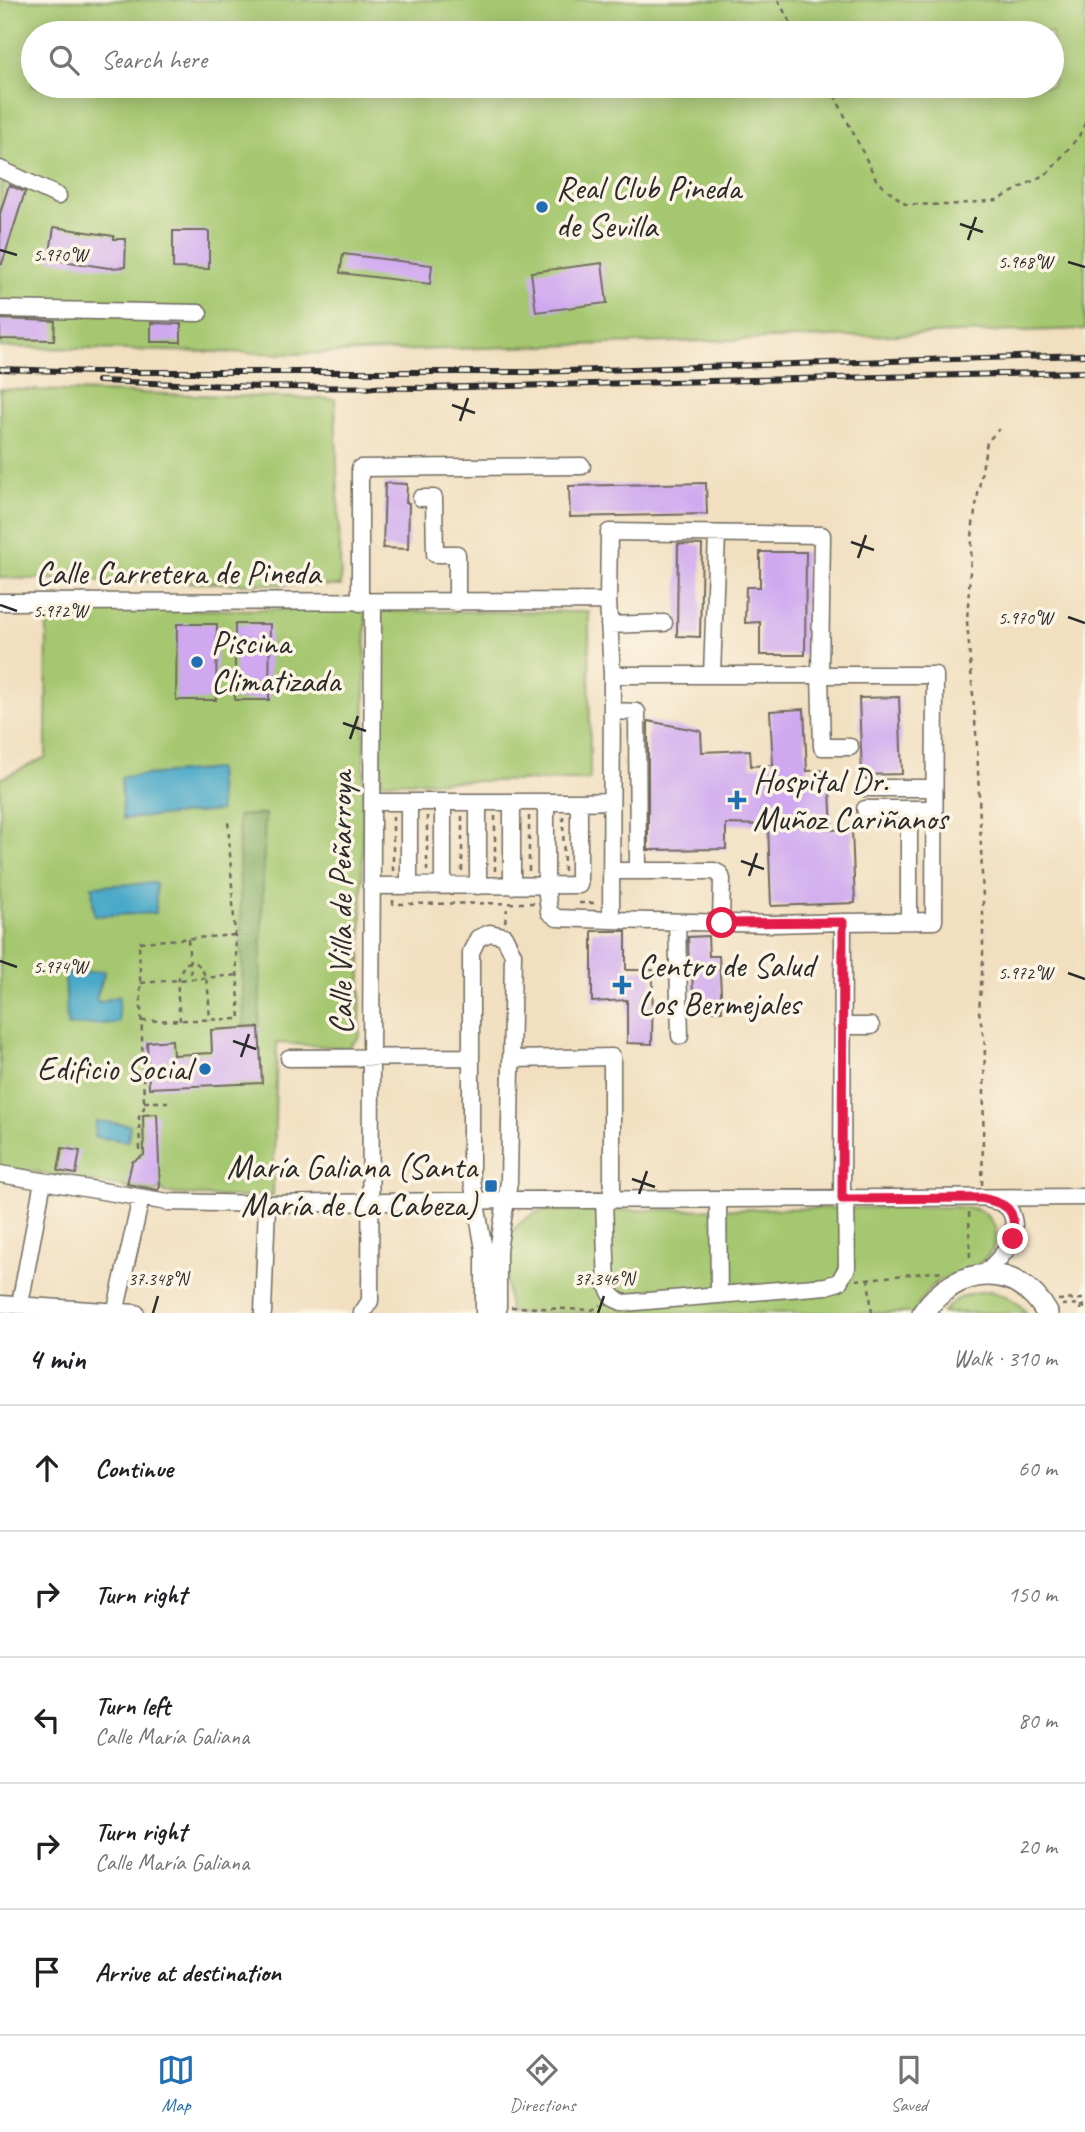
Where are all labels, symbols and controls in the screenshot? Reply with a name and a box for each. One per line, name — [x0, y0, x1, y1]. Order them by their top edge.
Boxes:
search box — [21, 21, 1064, 98]
icon: search — [45, 41, 83, 79]
text: Search here — [101, 43, 207, 76]
place label: Real Club Pineda de Sevilla — [556, 167, 743, 247]
marker: Real Club Pineda de Sevilla — [534, 199, 550, 215]
text: 5.970°W — [33, 244, 90, 266]
text: 5.968°W — [998, 251, 1055, 273]
street label: Calle Carretera de Pineda — [36, 552, 323, 594]
text: 5.972°W — [33, 600, 90, 622]
text: 5.970°W — [998, 607, 1055, 629]
place label: Piscina Climatizada — [211, 622, 342, 702]
marker: Piscina Climatizada — [189, 654, 205, 670]
place label: Hospital Dr. Muñoz Cariñanos — [753, 760, 950, 840]
street label: Calle Villa de Peñarroya — [320, 769, 362, 1034]
marker: Hospital Dr. Muñoz Cariñanos — [727, 790, 747, 810]
route start — [706, 907, 737, 938]
place label: Centro de Salud Los Bermejales — [638, 945, 819, 1025]
text: 5.974°W — [33, 956, 90, 978]
text: 5.972°W — [998, 962, 1055, 984]
marker: Centro de Salud Los Bermejales — [612, 975, 632, 995]
place label: Edificio Social — [37, 1048, 196, 1090]
marker: Edificio Social — [197, 1061, 213, 1077]
place label: María Galiana (Santa María de La Cabeza) — [227, 1146, 479, 1226]
marker: María Galiana (Santa María de La Cabeza) — [483, 1178, 499, 1194]
route end — [997, 1223, 1028, 1254]
text: 37.348°N — [128, 1268, 191, 1290]
text: 37.346°N — [574, 1268, 637, 1290]
text: 4 min — [28, 1340, 85, 1378]
text: Walk · 310 m — [953, 1344, 1057, 1373]
icon: ahead — [28, 1449, 66, 1487]
text: Continue — [95, 1452, 173, 1485]
text: 60 m — [1018, 1454, 1057, 1483]
icon: right — [28, 1575, 66, 1613]
text: Turn right — [95, 1578, 186, 1611]
text: 150 m — [1008, 1580, 1057, 1609]
text: Turn left — [95, 1689, 170, 1722]
icon: left — [28, 1701, 66, 1739]
text: 80 m — [1018, 1706, 1057, 1735]
text: Calle María Galiana — [95, 1722, 249, 1751]
text: Turn right — [95, 1815, 186, 1848]
icon: right — [28, 1827, 66, 1865]
text: 20 m — [1018, 1832, 1057, 1861]
text: Calle María Galiana — [95, 1848, 249, 1877]
icon: arrive — [28, 1953, 66, 1991]
text: Arrive at destination — [95, 1956, 281, 1989]
tab: Map — [157, 2051, 195, 2117]
tab: Directions — [509, 2051, 576, 2117]
tab: Saved — [890, 2051, 928, 2117]

